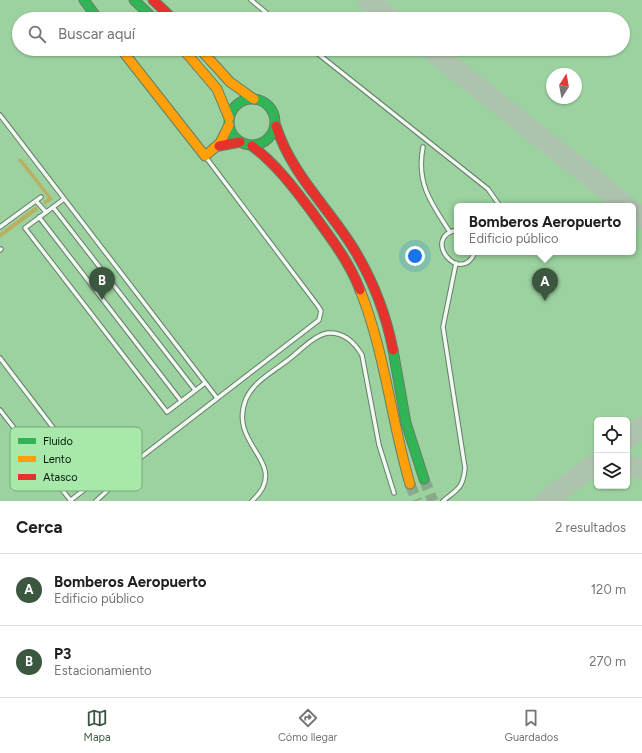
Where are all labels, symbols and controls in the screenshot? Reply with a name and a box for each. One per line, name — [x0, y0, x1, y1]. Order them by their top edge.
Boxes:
search box — [12, 12, 630, 56]
icon: search — [26, 23, 48, 45]
text: Buscar aquí — [58, 25, 135, 43]
north arrow — [546, 68, 582, 104]
popup — [454, 203, 636, 255]
text: Bomberos Aeropuerto — [469, 213, 621, 231]
text: Edificio público — [469, 231, 559, 246]
your location — [405, 246, 425, 266]
pin: B — [89, 267, 115, 300]
pin: A — [532, 268, 558, 301]
map controls — [594, 417, 630, 489]
button: locate — [594, 417, 630, 453]
legend — [10, 427, 142, 491]
text: Fluido — [43, 435, 73, 448]
text: Lento — [43, 453, 71, 466]
button: layers — [594, 453, 630, 489]
text: Atasco — [43, 471, 78, 484]
text: Cerca — [16, 517, 63, 537]
text: 2 resultados — [555, 520, 626, 535]
text: Bomberos Aeropuerto — [54, 573, 207, 591]
text: A — [24, 582, 34, 597]
text: 120 m — [591, 582, 626, 597]
text: Edificio público — [54, 591, 144, 606]
text: P3 — [54, 645, 71, 663]
text: B — [25, 654, 33, 669]
text: 270 m — [589, 654, 626, 669]
text: Estacionamiento — [54, 663, 152, 678]
tab: Mapa — [84, 707, 111, 744]
tab: Cómo llegar — [278, 707, 337, 744]
tab: Guardados — [505, 707, 558, 744]

